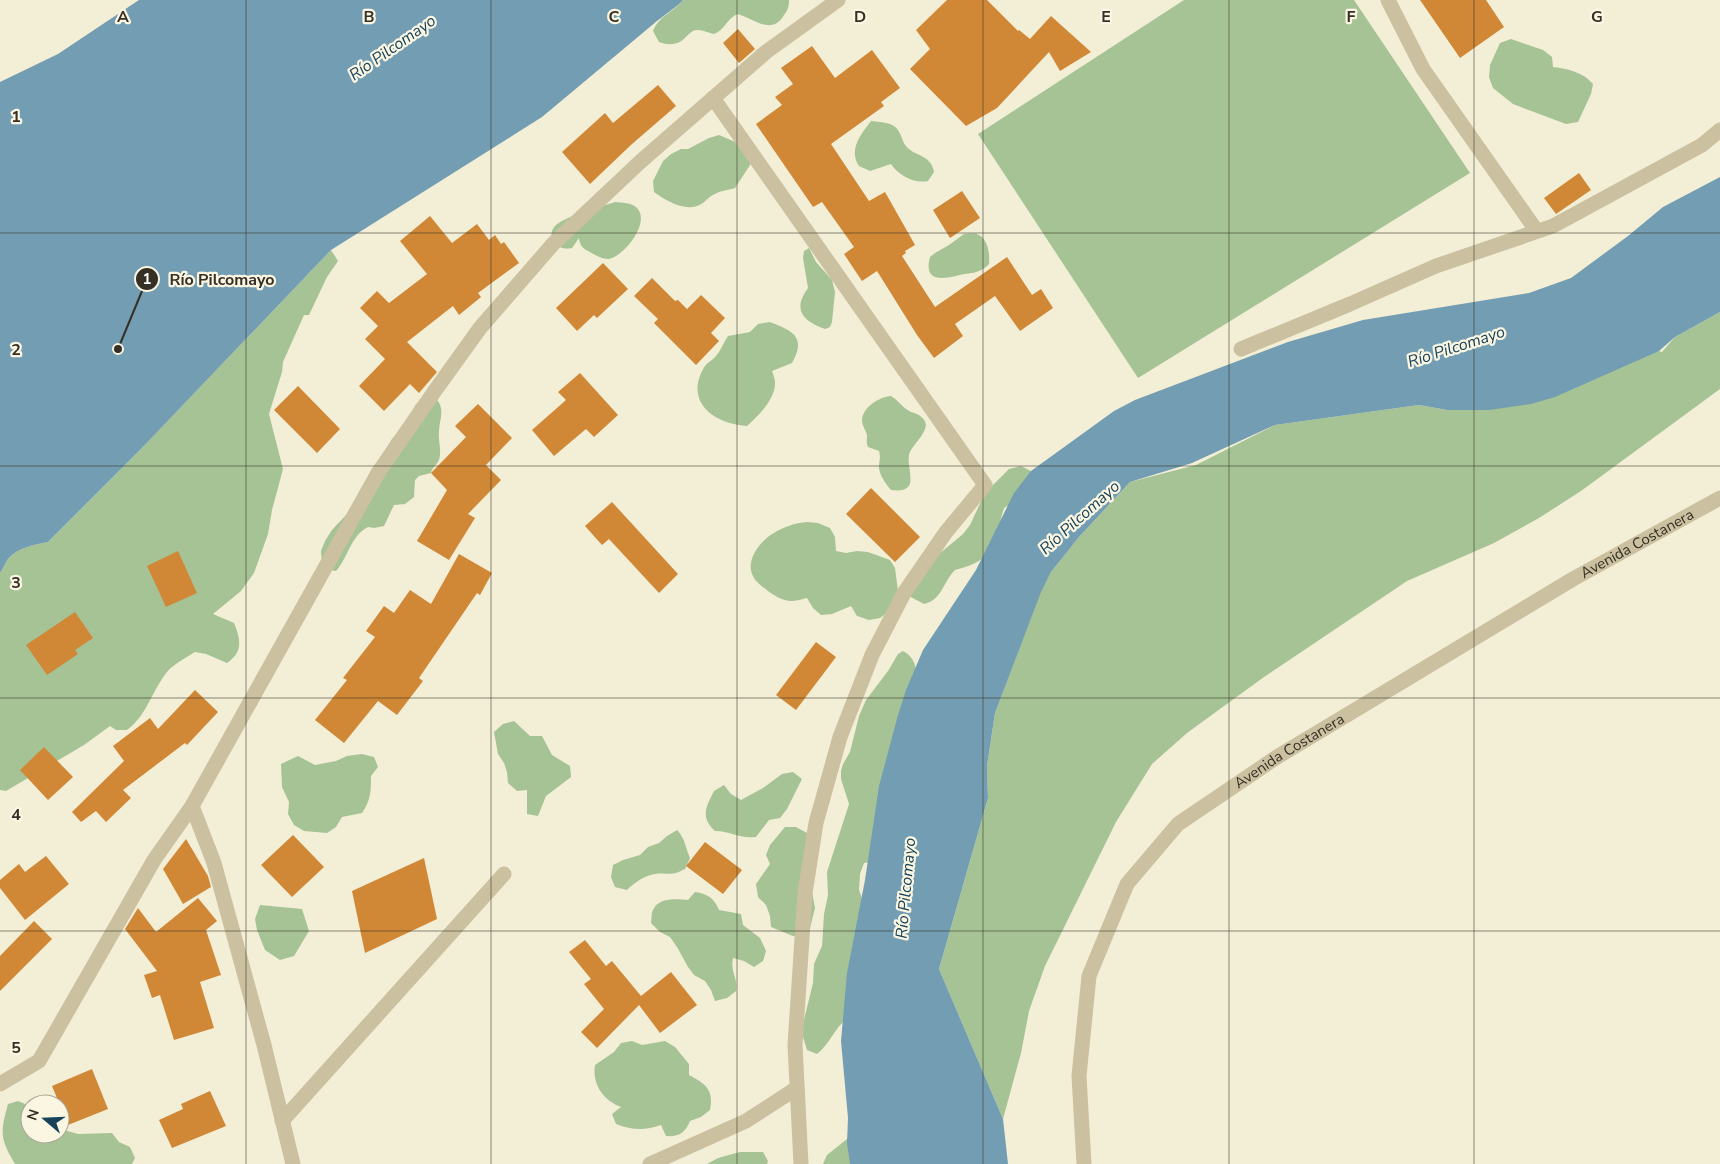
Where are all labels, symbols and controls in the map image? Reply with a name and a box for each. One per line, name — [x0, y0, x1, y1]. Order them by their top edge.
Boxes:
text: A — [117, 6, 129, 28]
text: B — [363, 6, 375, 28]
text: C — [609, 6, 620, 28]
text: D — [854, 6, 866, 28]
text: E — [1101, 6, 1111, 28]
text: F — [1347, 6, 1356, 28]
text: G — [1591, 6, 1603, 28]
water label: Río Pilcomayo — [345, 10, 440, 86]
text: 1 — [11, 106, 21, 128]
callout: Río Pilcomayo — [135, 264, 285, 295]
text: 1 — [142, 269, 152, 289]
text: Río Pilcomayo — [170, 269, 274, 291]
water label: Río Pilcomayo — [1405, 321, 1508, 373]
text: 2 — [11, 339, 21, 361]
water label: Río Pilcomayo — [1035, 476, 1125, 560]
street label: Avenida Costanera — [1577, 504, 1697, 583]
text: 3 — [11, 572, 21, 594]
street label: Avenida Costanera — [1230, 709, 1348, 793]
text: 4 — [11, 804, 21, 826]
water label: Río Pilcomayo — [891, 837, 921, 939]
text: 5 — [11, 1037, 21, 1059]
north arrow — [20, 1094, 70, 1144]
text: N — [22, 1107, 44, 1123]

